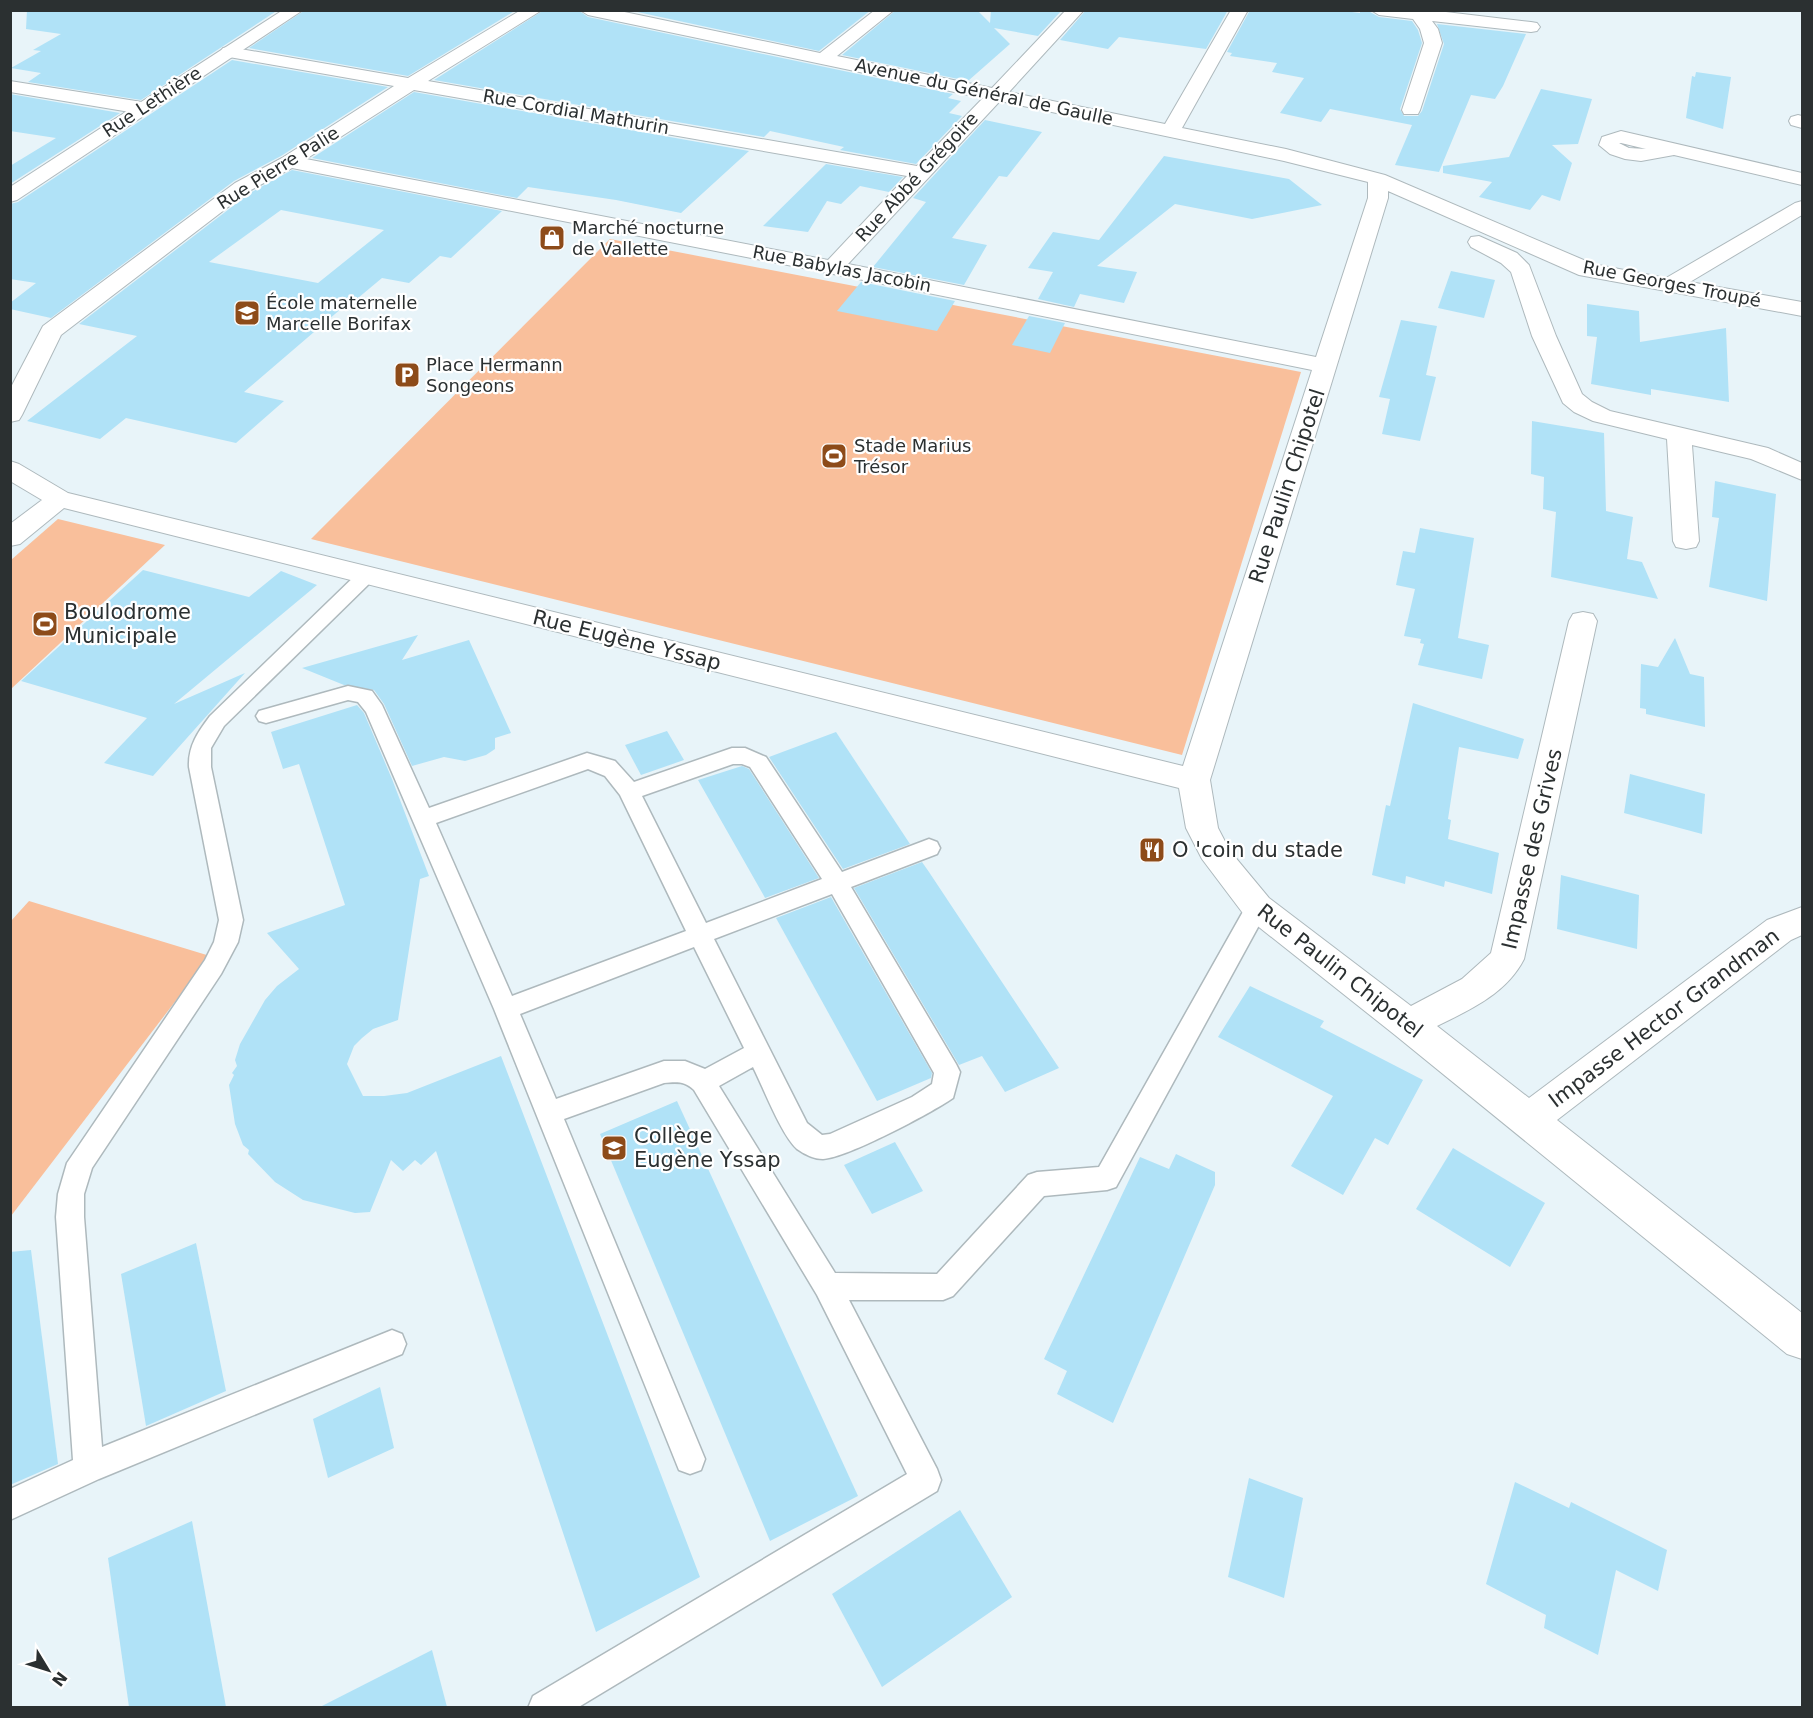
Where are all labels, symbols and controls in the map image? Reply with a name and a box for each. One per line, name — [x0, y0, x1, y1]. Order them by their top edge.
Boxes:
street label: Avenue du Général de Gaulle — [853, 54, 1115, 129]
street label: Rue Lethière — [98, 62, 205, 141]
street label: Rue Cordial Mathurin — [481, 85, 671, 138]
street label: Rue Abbé Grégoire — [851, 108, 982, 246]
street label: Rue Pierre Palie — [213, 122, 342, 213]
place label: Marché nocturne de Vallette — [572, 217, 724, 259]
shop icon: Marché nocturne de Vallette — [537, 223, 567, 253]
street label: Rue Babylas Jacobin — [751, 241, 933, 296]
street label: Rue Georges Troupé — [1581, 256, 1763, 311]
place label: École maternelle Marcelle Borifax — [266, 292, 417, 334]
school or university icon: École maternelle Marcelle Borifax — [232, 298, 262, 328]
place label: Place Hermann Songeons — [426, 354, 563, 396]
parking icon: Place Hermann Songeons — [392, 360, 422, 390]
street label: Rue Paulin Chipotel — [1244, 386, 1330, 586]
place label: Stade Marius Trésor — [853, 435, 971, 477]
sports icon: Stade Marius Trésor — [819, 441, 849, 471]
place label: Boulodrome Municipale — [64, 600, 191, 648]
street label: Rue Eugène Yssap — [530, 605, 724, 675]
sports icon: Boulodrome Municipale — [30, 609, 60, 639]
street label: Impasse des Grives — [1497, 746, 1567, 952]
restaurant icon: O 'coin du stade — [1137, 835, 1167, 865]
place label: O 'coin du stade — [1172, 838, 1343, 862]
street label: Rue Paulin Chipotel — [1253, 899, 1427, 1043]
street label: Impasse Hector Grandman — [1544, 924, 1784, 1112]
place label: Collège Eugène Yssap — [634, 1124, 781, 1172]
school or university icon: Collège Eugène Yssap — [599, 1133, 629, 1163]
north arrow — [18, 1640, 78, 1700]
text: N — [48, 1668, 71, 1690]

